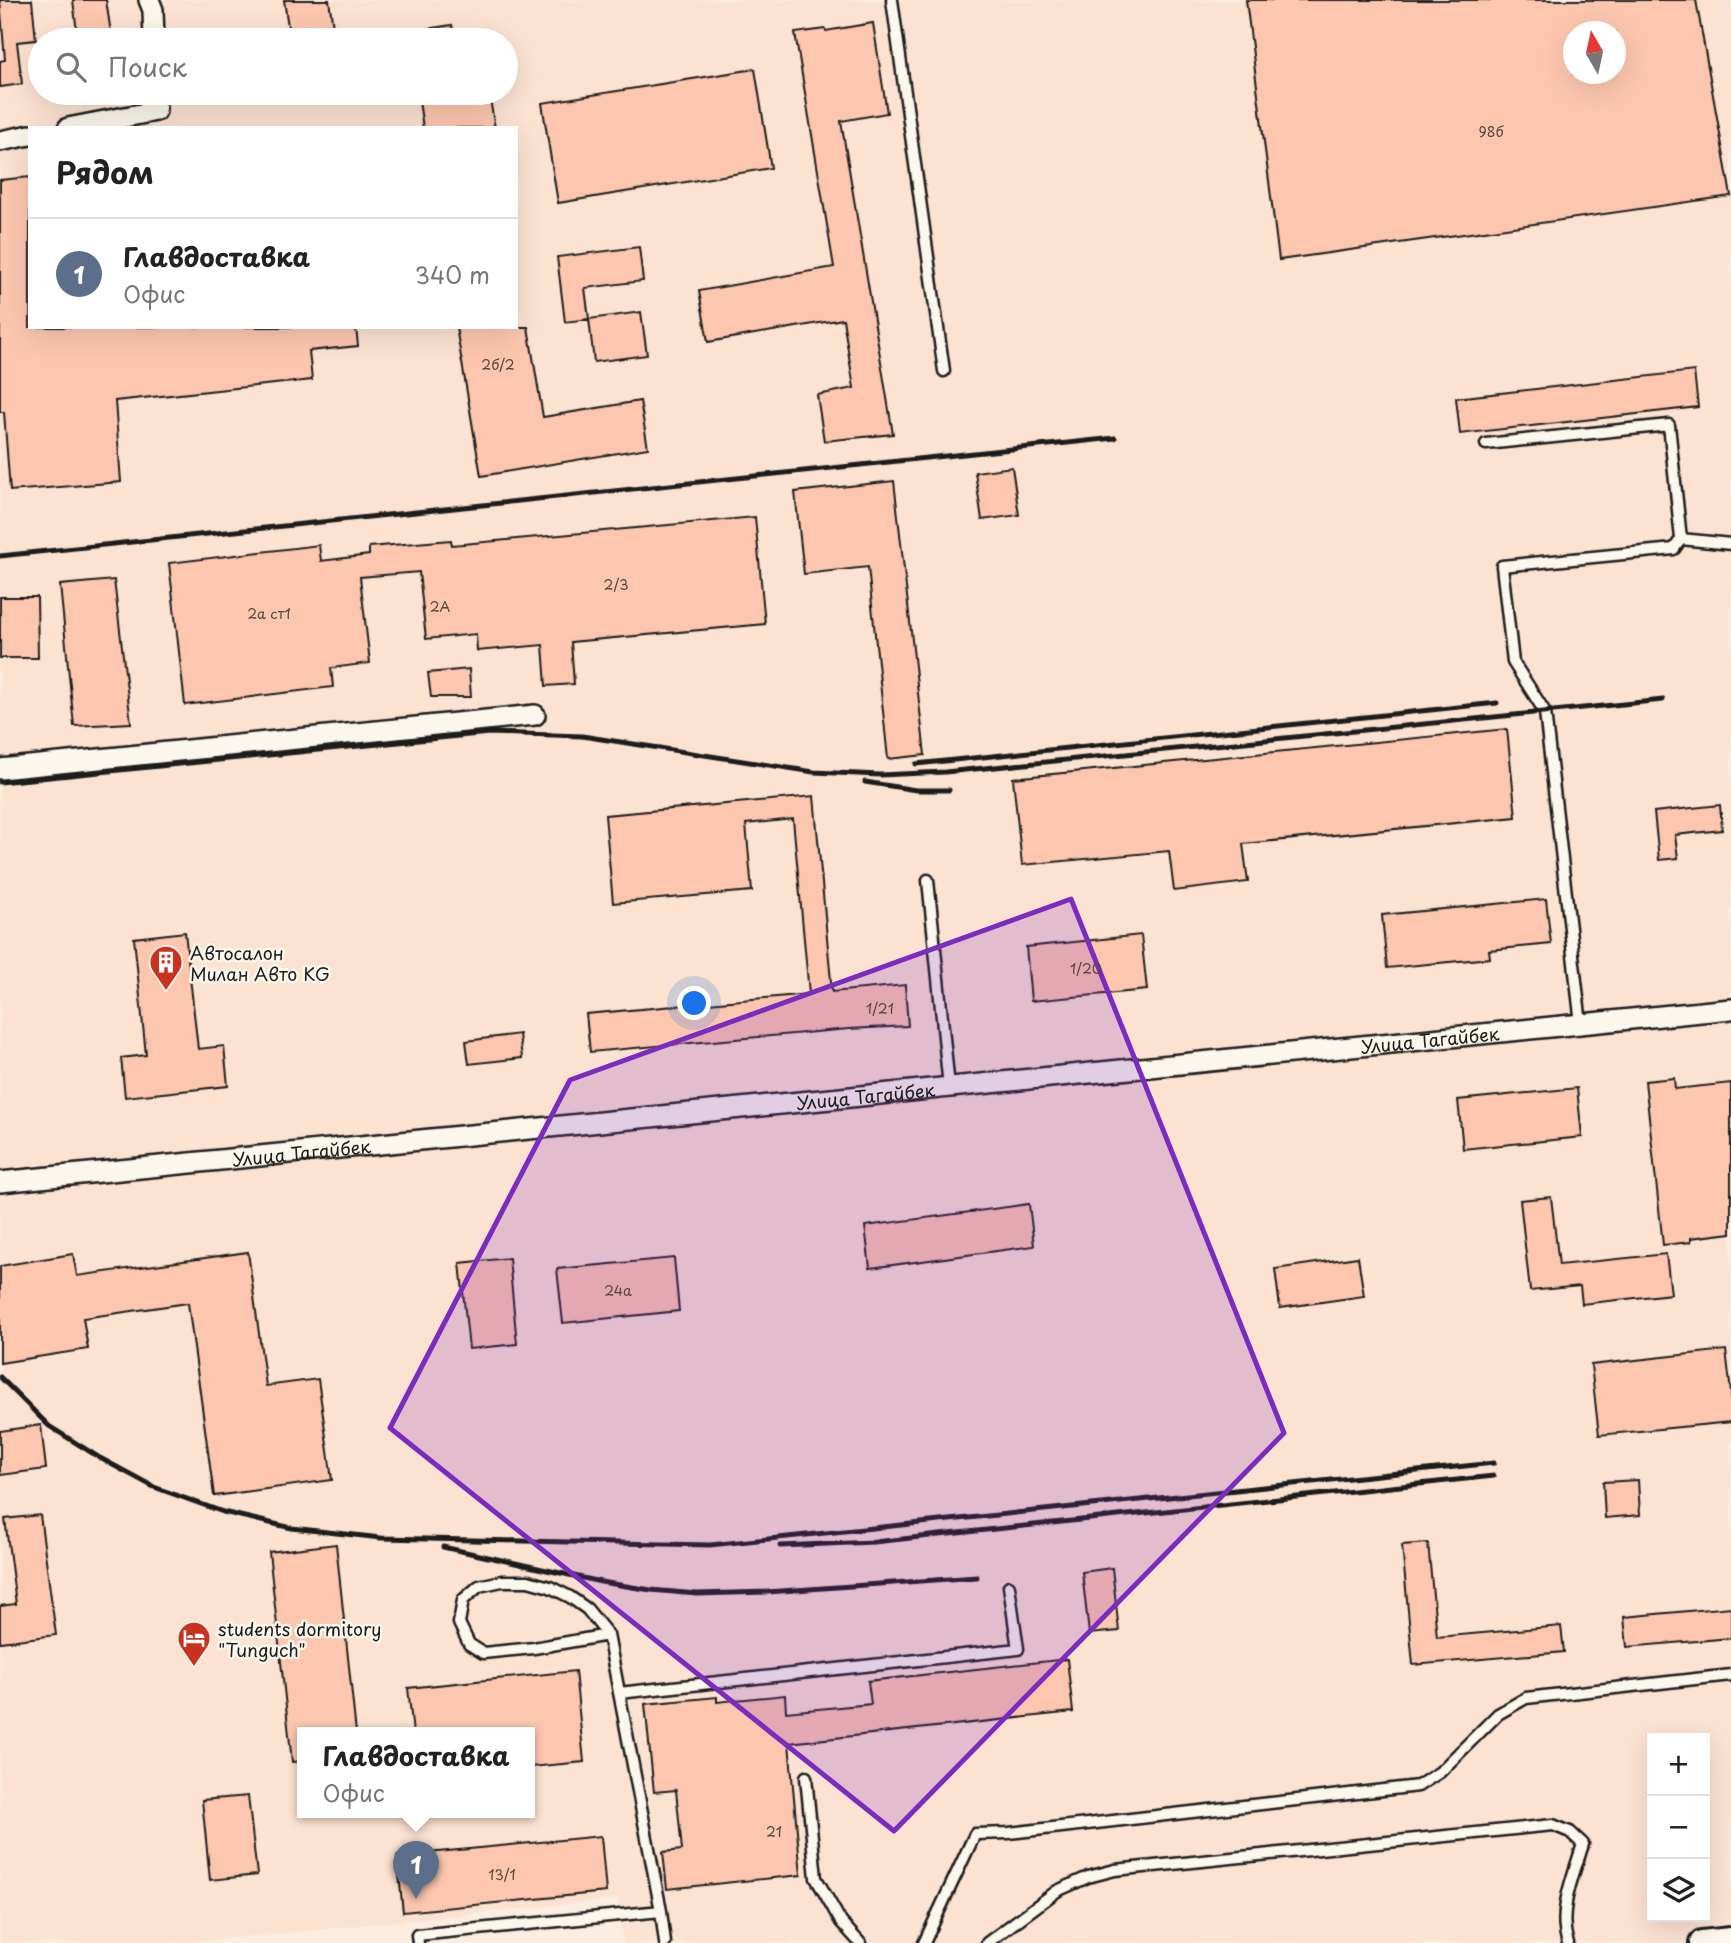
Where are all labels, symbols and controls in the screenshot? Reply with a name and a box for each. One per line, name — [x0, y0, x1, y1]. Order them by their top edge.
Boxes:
north arrow — [1563, 21, 1626, 84]
search box — [28, 28, 518, 105]
text: Поиск — [108, 47, 187, 86]
icon: search — [52, 48, 90, 86]
house number: 98б — [1478, 121, 1504, 142]
text: Рядом — [56, 149, 154, 194]
text: Главдоставка — [123, 237, 310, 276]
text: 1 — [74, 257, 85, 292]
text: 340 m — [415, 257, 490, 292]
text: Офис — [123, 276, 185, 311]
house number: 2б/2 — [481, 354, 515, 375]
house number: 2/3 — [604, 574, 628, 595]
house number: 2А — [430, 596, 451, 617]
house number: 2а ст1 — [247, 603, 291, 624]
place label: Автосалон Милан Авто KG — [190, 939, 330, 987]
building icon: Автосалон Милан Авто KG — [147, 943, 185, 992]
house number: 1/20 — [1070, 958, 1102, 979]
your location — [677, 986, 711, 1020]
house number: 1/21 — [866, 998, 894, 1019]
street label: Улица Тагайбек — [1359, 1019, 1501, 1059]
street label: Улица Тагайбек — [795, 1075, 936, 1116]
street label: Улица Тагайбек — [231, 1131, 372, 1172]
house number: 24а — [604, 1280, 632, 1301]
place label: students dormitory "Tunguch" — [218, 1615, 381, 1663]
hotel icon: students dormitory "Tunguch" — [175, 1619, 213, 1668]
popup — [297, 1727, 535, 1818]
map controls — [1647, 1733, 1710, 1922]
button: + — [1647, 1733, 1710, 1796]
text: Главдоставка — [322, 1736, 510, 1775]
text: Офис — [322, 1775, 385, 1810]
button: − — [1647, 1796, 1710, 1859]
house number: 21 — [766, 1821, 782, 1842]
pin: 1 — [393, 1841, 439, 1899]
button: layers — [1647, 1859, 1710, 1922]
house number: 13/1 — [488, 1864, 516, 1885]

